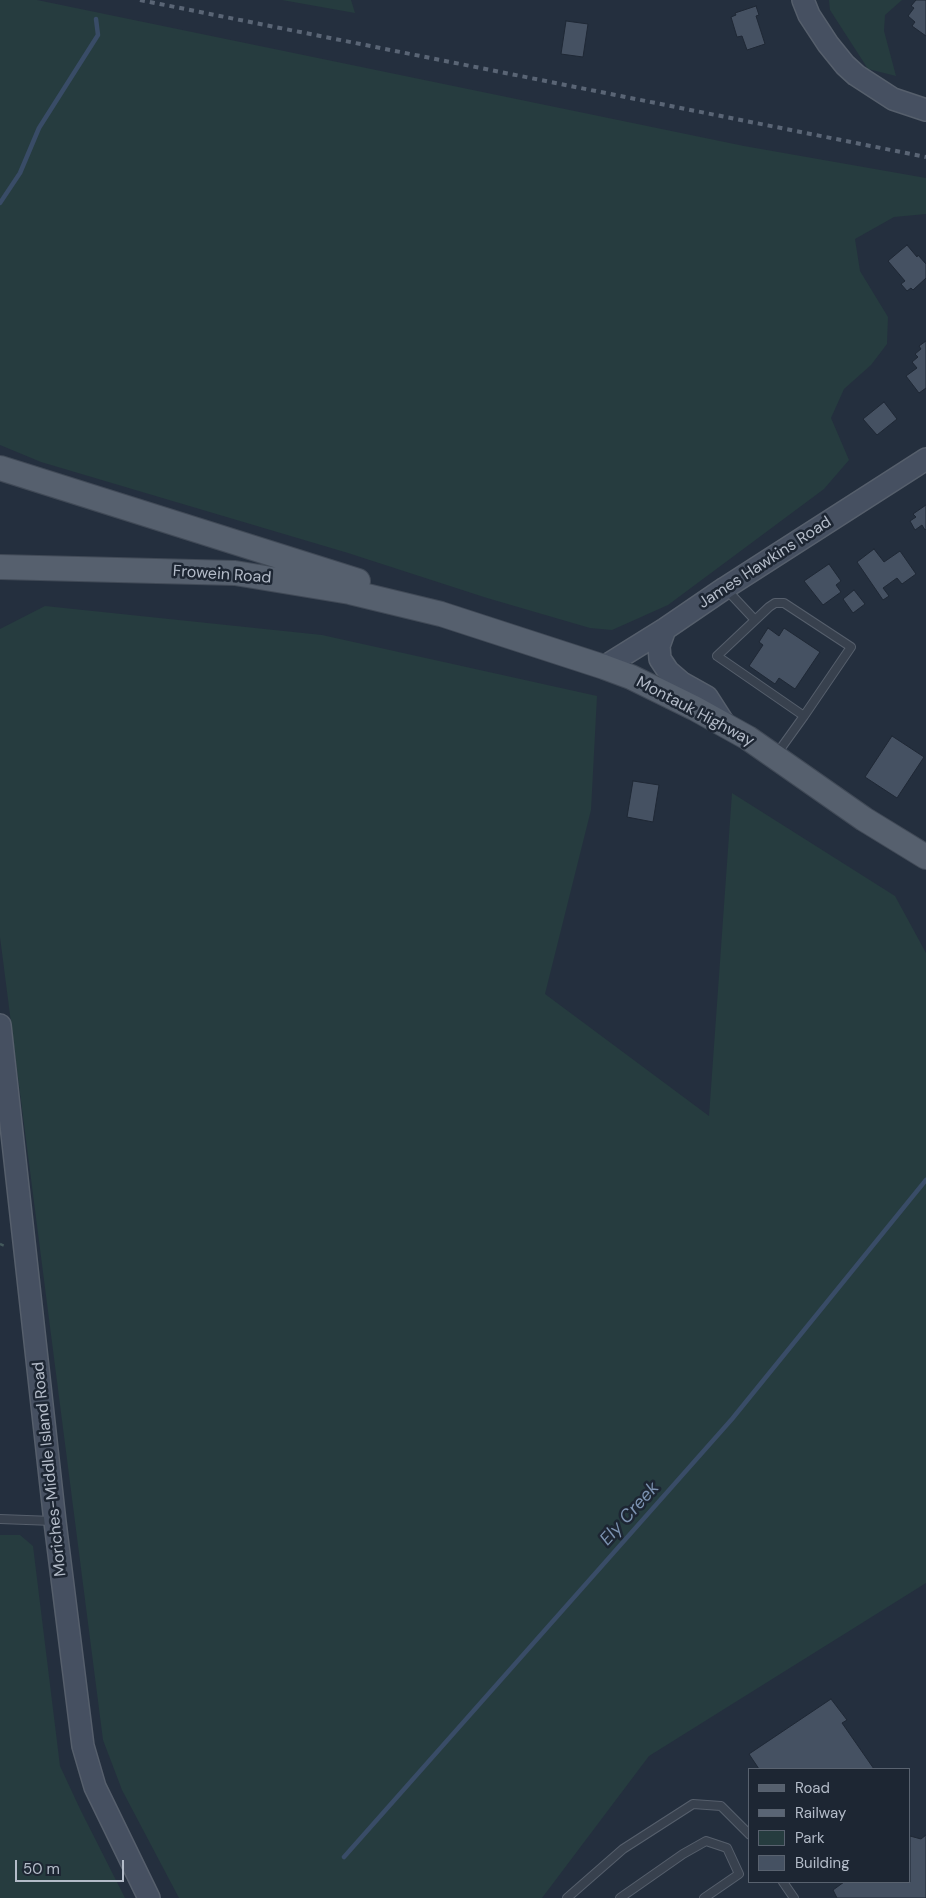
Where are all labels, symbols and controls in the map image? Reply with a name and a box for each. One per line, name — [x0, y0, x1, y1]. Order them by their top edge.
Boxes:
street label: James Hawkins Road — [695, 513, 835, 613]
street label: Frowein Road — [172, 562, 272, 588]
street label: Montauk Highway — [633, 673, 757, 751]
street label: Moriches-Middle Island Road — [29, 1361, 71, 1577]
water label: Ely Creek — [596, 1478, 664, 1550]
legend — [748, 1768, 911, 1883]
text: Road — [795, 1778, 830, 1798]
text: Railway — [795, 1803, 846, 1823]
text: Park — [795, 1828, 825, 1848]
scale bar — [18, 1850, 126, 1882]
text: Building — [795, 1853, 850, 1873]
text: 50 m — [23, 1859, 60, 1879]

